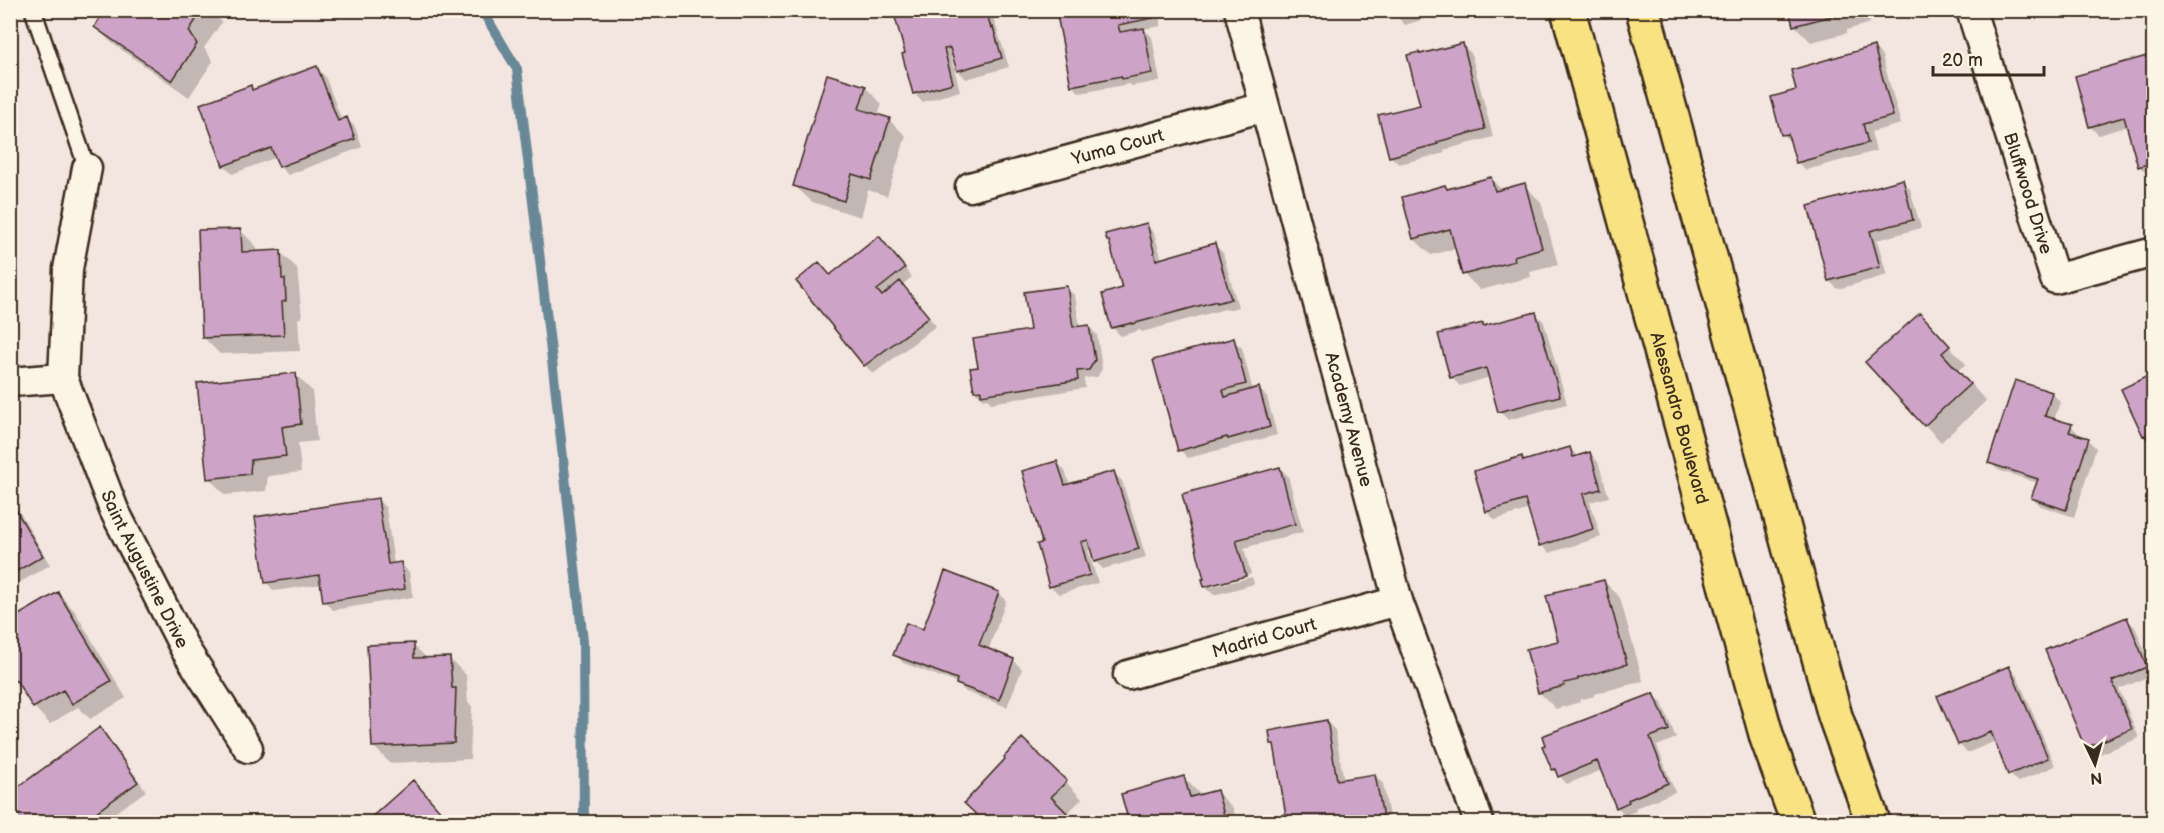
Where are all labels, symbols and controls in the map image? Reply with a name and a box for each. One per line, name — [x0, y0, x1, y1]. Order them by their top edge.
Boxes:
scale bar — [1933, 39, 2044, 77]
text: 20 m — [1942, 50, 1983, 71]
street label: Yuma Court — [1068, 124, 1167, 170]
street label: Bluffwood Drive — [1999, 130, 2057, 257]
street label: Alessandro Boulevard — [1646, 330, 1713, 506]
street label: Academy Avenue — [1321, 350, 1377, 489]
street label: Saint Augustine Drive — [97, 487, 193, 652]
street label: Madrid Court — [1210, 613, 1319, 662]
north arrow — [2065, 734, 2125, 794]
text: N — [2089, 767, 2103, 787]

